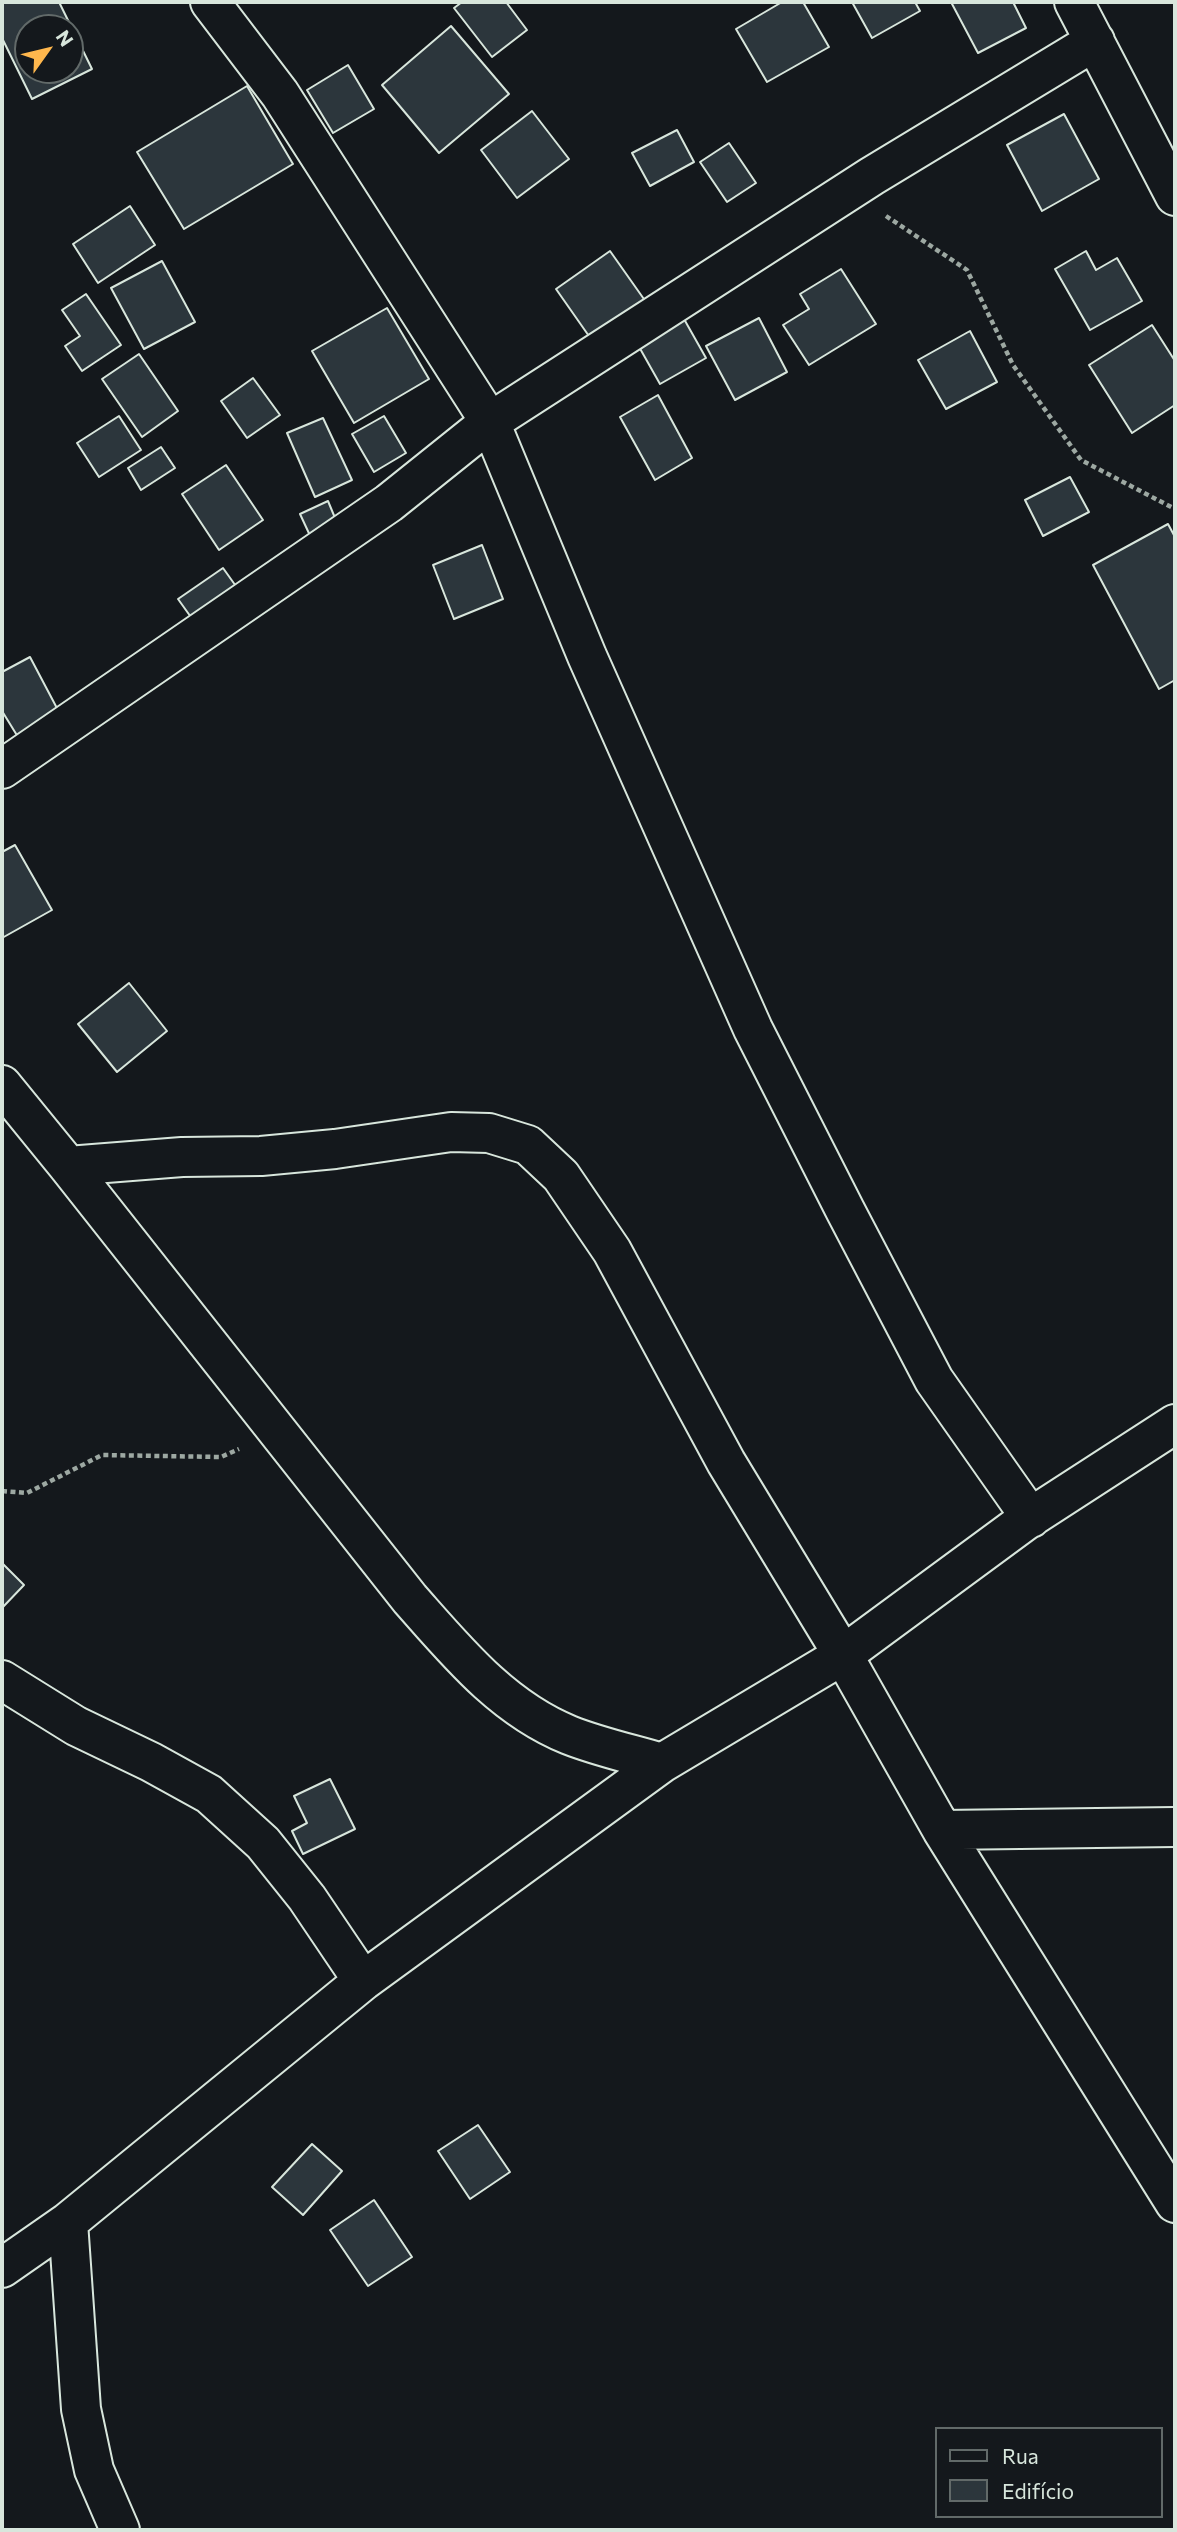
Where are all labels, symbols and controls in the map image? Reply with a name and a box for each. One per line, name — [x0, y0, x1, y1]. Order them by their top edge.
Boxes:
north arrow — [14, 14, 84, 84]
text: N — [52, 26, 79, 50]
legend — [936, 2427, 1163, 2518]
text: Rua — [1002, 2443, 1039, 2468]
text: Edifício — [1002, 2478, 1074, 2503]

